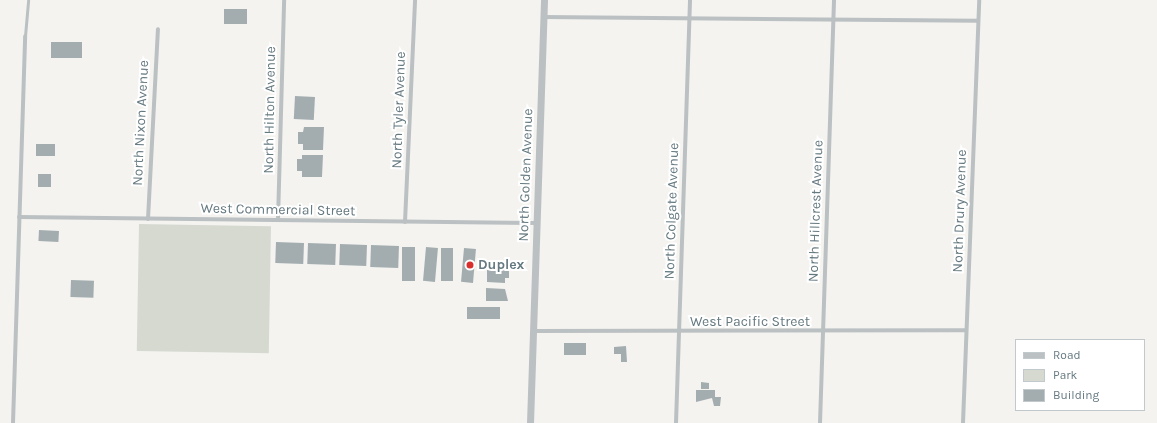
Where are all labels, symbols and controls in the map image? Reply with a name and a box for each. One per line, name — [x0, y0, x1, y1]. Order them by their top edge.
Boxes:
street label: North Hilton Avenue — [260, 46, 280, 174]
street label: North Tyler Avenue — [389, 51, 409, 169]
street label: North Nixon Avenue — [129, 60, 153, 186]
street label: North Golden Avenue — [515, 108, 537, 242]
street label: North Hillcrest Avenue — [805, 140, 827, 282]
street label: North Colgate Avenue — [661, 142, 683, 280]
street label: North Drury Avenue — [949, 149, 971, 273]
street label: West Commercial Street — [201, 200, 355, 220]
place label: Duplex — [478, 257, 524, 273]
marker: Duplex — [465, 260, 475, 270]
street label: West Pacific Street — [690, 314, 810, 330]
legend — [1015, 339, 1145, 411]
text: Road — [1053, 348, 1081, 362]
text: Park — [1053, 368, 1077, 382]
text: Building — [1053, 388, 1099, 402]

